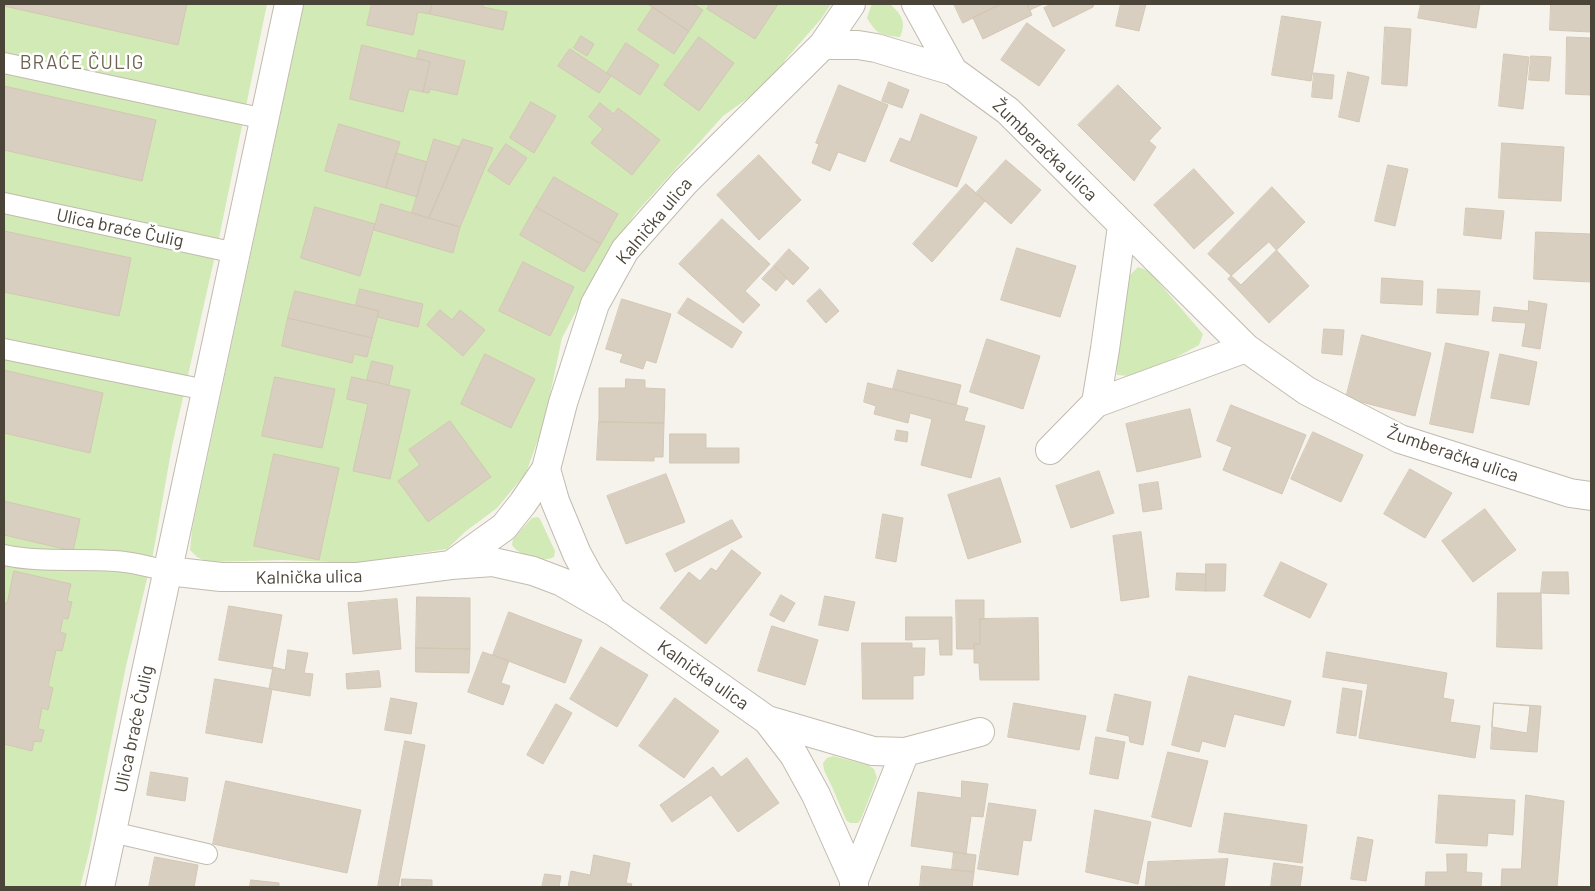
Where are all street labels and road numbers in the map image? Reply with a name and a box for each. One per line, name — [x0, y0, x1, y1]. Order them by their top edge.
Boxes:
street label: Žumberačka ulica — [988, 95, 1102, 205]
street label: Kalnička ulica — [611, 173, 697, 269]
street label: Ulica braće Čulig — [54, 204, 186, 252]
street label: Žumberačka ulica — [1385, 421, 1521, 487]
street label: Kalnička ulica — [256, 565, 362, 589]
street label: Kalnička ulica — [653, 636, 753, 714]
street label: Ulica braće Čulig — [110, 663, 158, 795]

